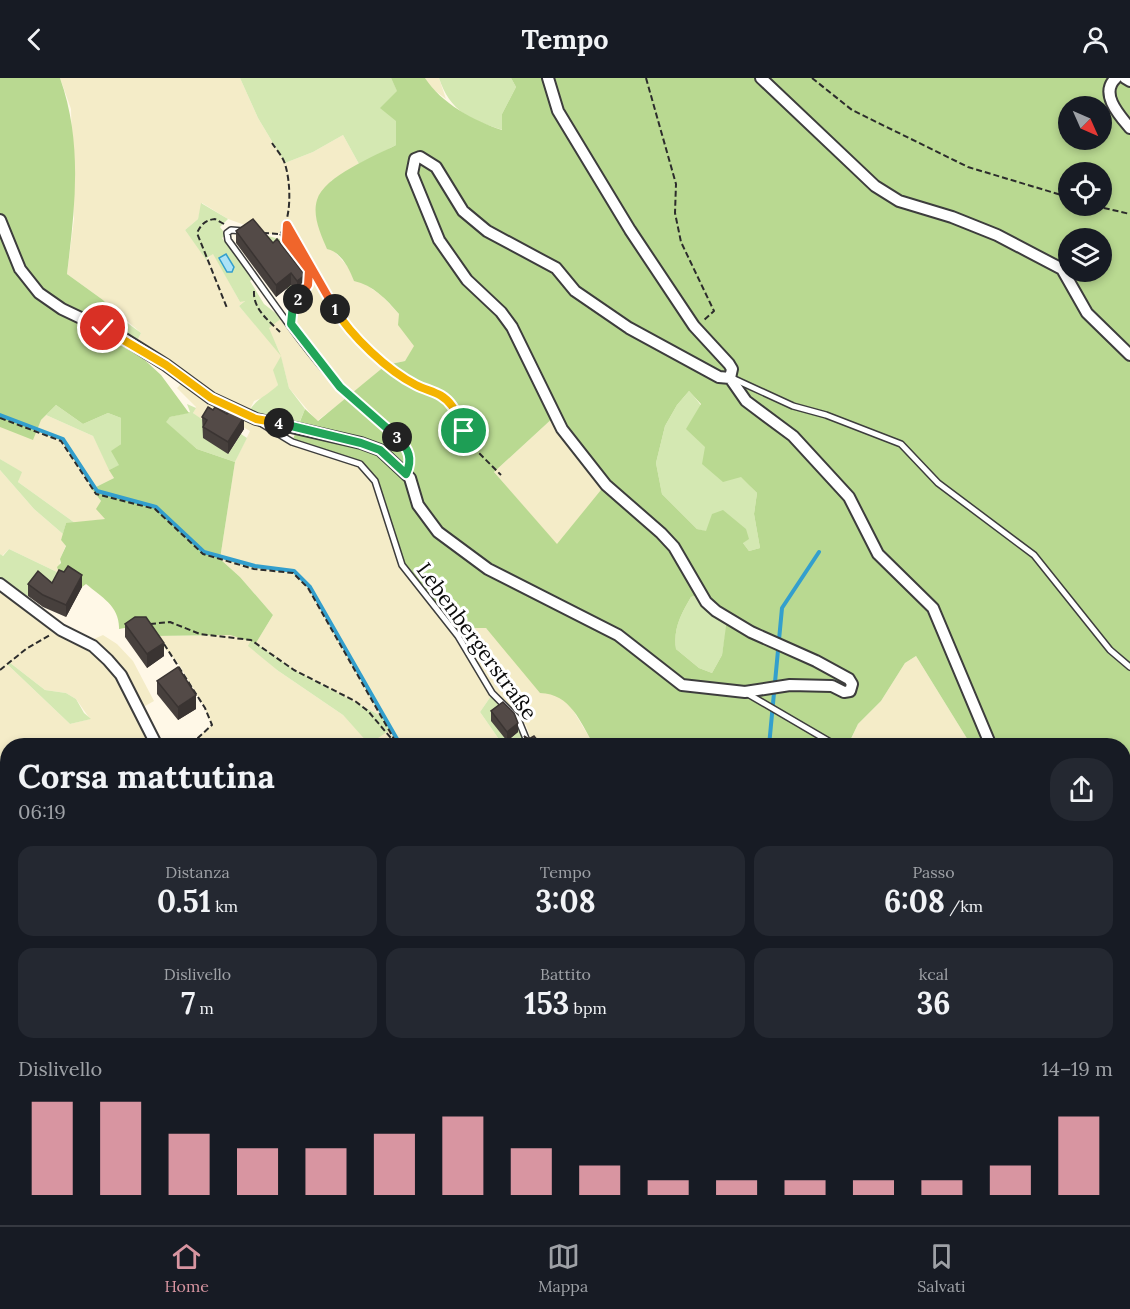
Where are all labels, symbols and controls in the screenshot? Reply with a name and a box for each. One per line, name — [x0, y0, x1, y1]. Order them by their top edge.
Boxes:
text: Tempo — [522, 22, 608, 56]
icon: back — [18, 23, 51, 56]
icon: person — [1079, 23, 1112, 56]
north arrow — [1058, 96, 1112, 150]
map controls — [1058, 96, 1112, 282]
button: locate — [1058, 162, 1112, 216]
button: layers — [1058, 228, 1112, 282]
pin: 2 — [283, 284, 313, 314]
text: 2 — [294, 289, 302, 309]
pin: 1 — [320, 294, 350, 324]
text: 1 — [332, 299, 338, 319]
pin — [77, 302, 128, 353]
icon: check — [86, 311, 119, 344]
pin — [438, 405, 489, 456]
pin: 4 — [264, 408, 294, 438]
text: 4 — [275, 413, 283, 433]
icon: arrive — [447, 414, 480, 447]
pin: 3 — [382, 422, 412, 452]
text: 3 — [393, 427, 401, 447]
street label: Lebenbergerstraße — [411, 557, 543, 725]
text: Corsa mattutina — [18, 755, 275, 797]
button: share — [1050, 758, 1113, 821]
text: 06:19 — [18, 799, 66, 824]
text: Distanza — [165, 862, 230, 882]
text: Tempo — [540, 862, 591, 882]
text: Passo — [912, 862, 955, 882]
text: 0.51 — [157, 882, 211, 920]
text: 3:08 — [535, 882, 596, 920]
text: 6:08 — [884, 882, 945, 920]
text: km — [211, 896, 238, 916]
text: /km — [945, 896, 983, 916]
text: Dislivello — [164, 964, 231, 984]
text: Battito — [540, 964, 591, 984]
text: kcal — [919, 964, 948, 984]
text: 7 — [181, 984, 195, 1022]
text: 153 — [524, 984, 569, 1022]
text: 36 — [916, 984, 951, 1022]
text: m — [195, 998, 214, 1018]
text: bpm — [569, 998, 607, 1018]
text: Dislivello — [18, 1056, 102, 1081]
text: 14–19 m — [1042, 1056, 1113, 1081]
tab: Home — [164, 1240, 209, 1296]
tab: Mappa — [538, 1240, 588, 1296]
tab: Salvati — [917, 1240, 966, 1296]

